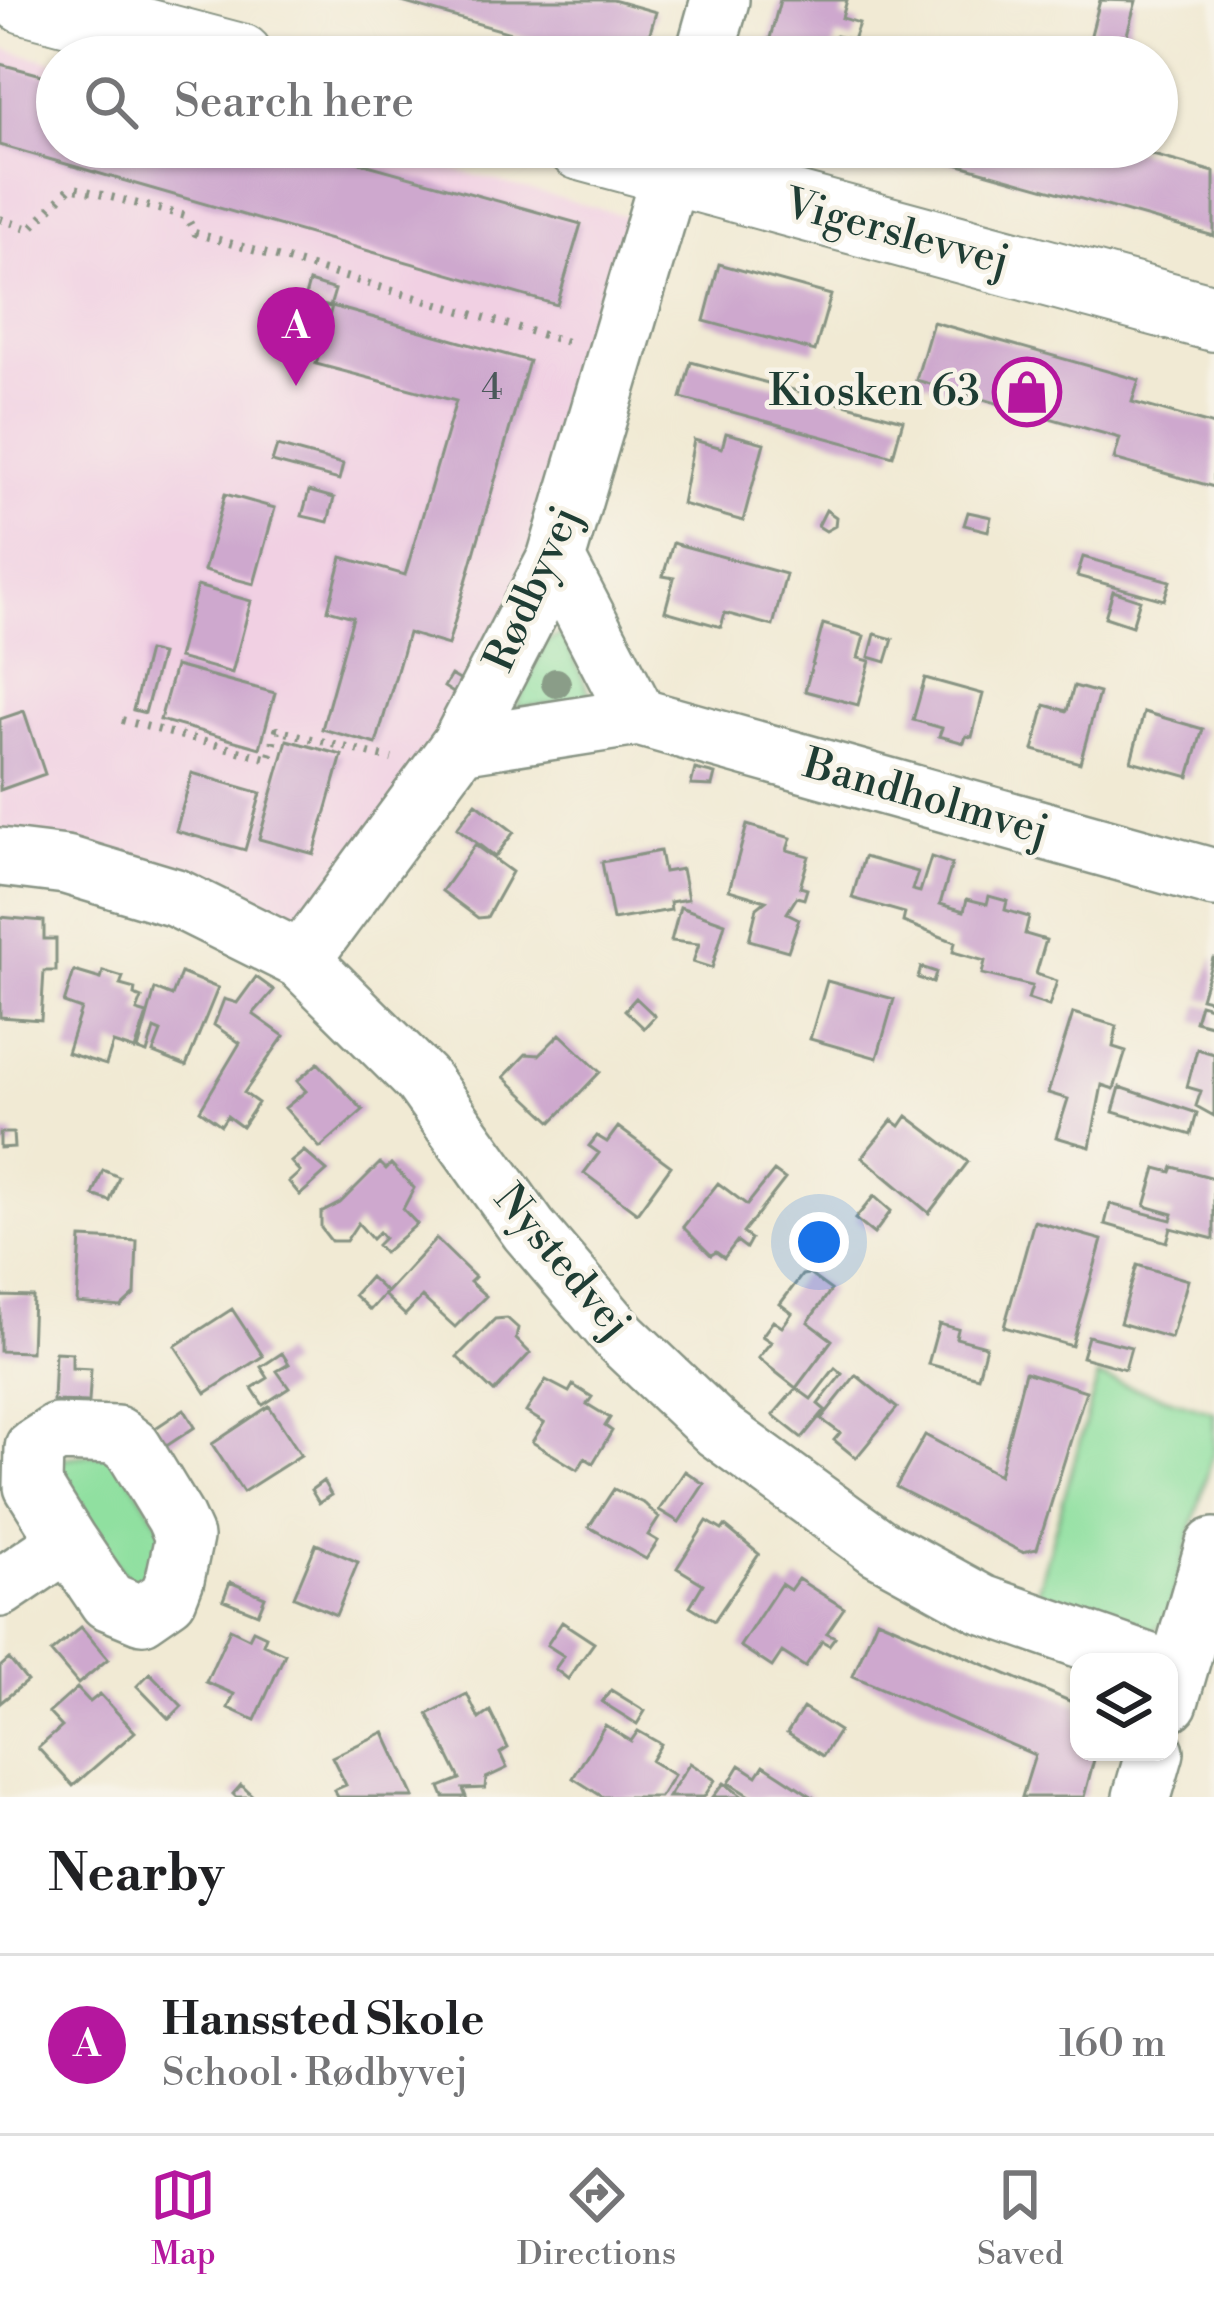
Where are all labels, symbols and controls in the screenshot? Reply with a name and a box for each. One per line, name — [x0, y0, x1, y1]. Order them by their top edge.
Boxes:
search box — [36, 36, 1178, 168]
icon: search — [78, 69, 144, 135]
text: Search here — [174, 74, 414, 131]
street label: Vigerslevvej — [778, 177, 1015, 289]
pin: A — [257, 287, 335, 386]
shop icon: Kiosken 63 — [992, 357, 1062, 427]
house number: 4 — [481, 366, 503, 411]
place label: Kiosken 63 — [768, 366, 980, 419]
street label: Rødbyvej — [473, 498, 594, 680]
street label: Bandholmvej — [796, 737, 1055, 859]
street label: Nystedvej — [481, 1174, 642, 1351]
your location — [789, 1212, 849, 1272]
map controls — [1070, 1653, 1178, 1761]
button: layers — [1070, 1653, 1178, 1761]
text: Nearby — [48, 1843, 224, 1907]
text: Hanssted Skole — [162, 1992, 484, 2049]
text: A — [73, 2020, 101, 2069]
text: 160 m — [1059, 2020, 1166, 2069]
text: School · Rødbyvej — [162, 2049, 468, 2098]
tab: Map — [150, 2162, 216, 2275]
tab: Directions — [517, 2162, 676, 2275]
tab: Saved — [977, 2162, 1064, 2275]

